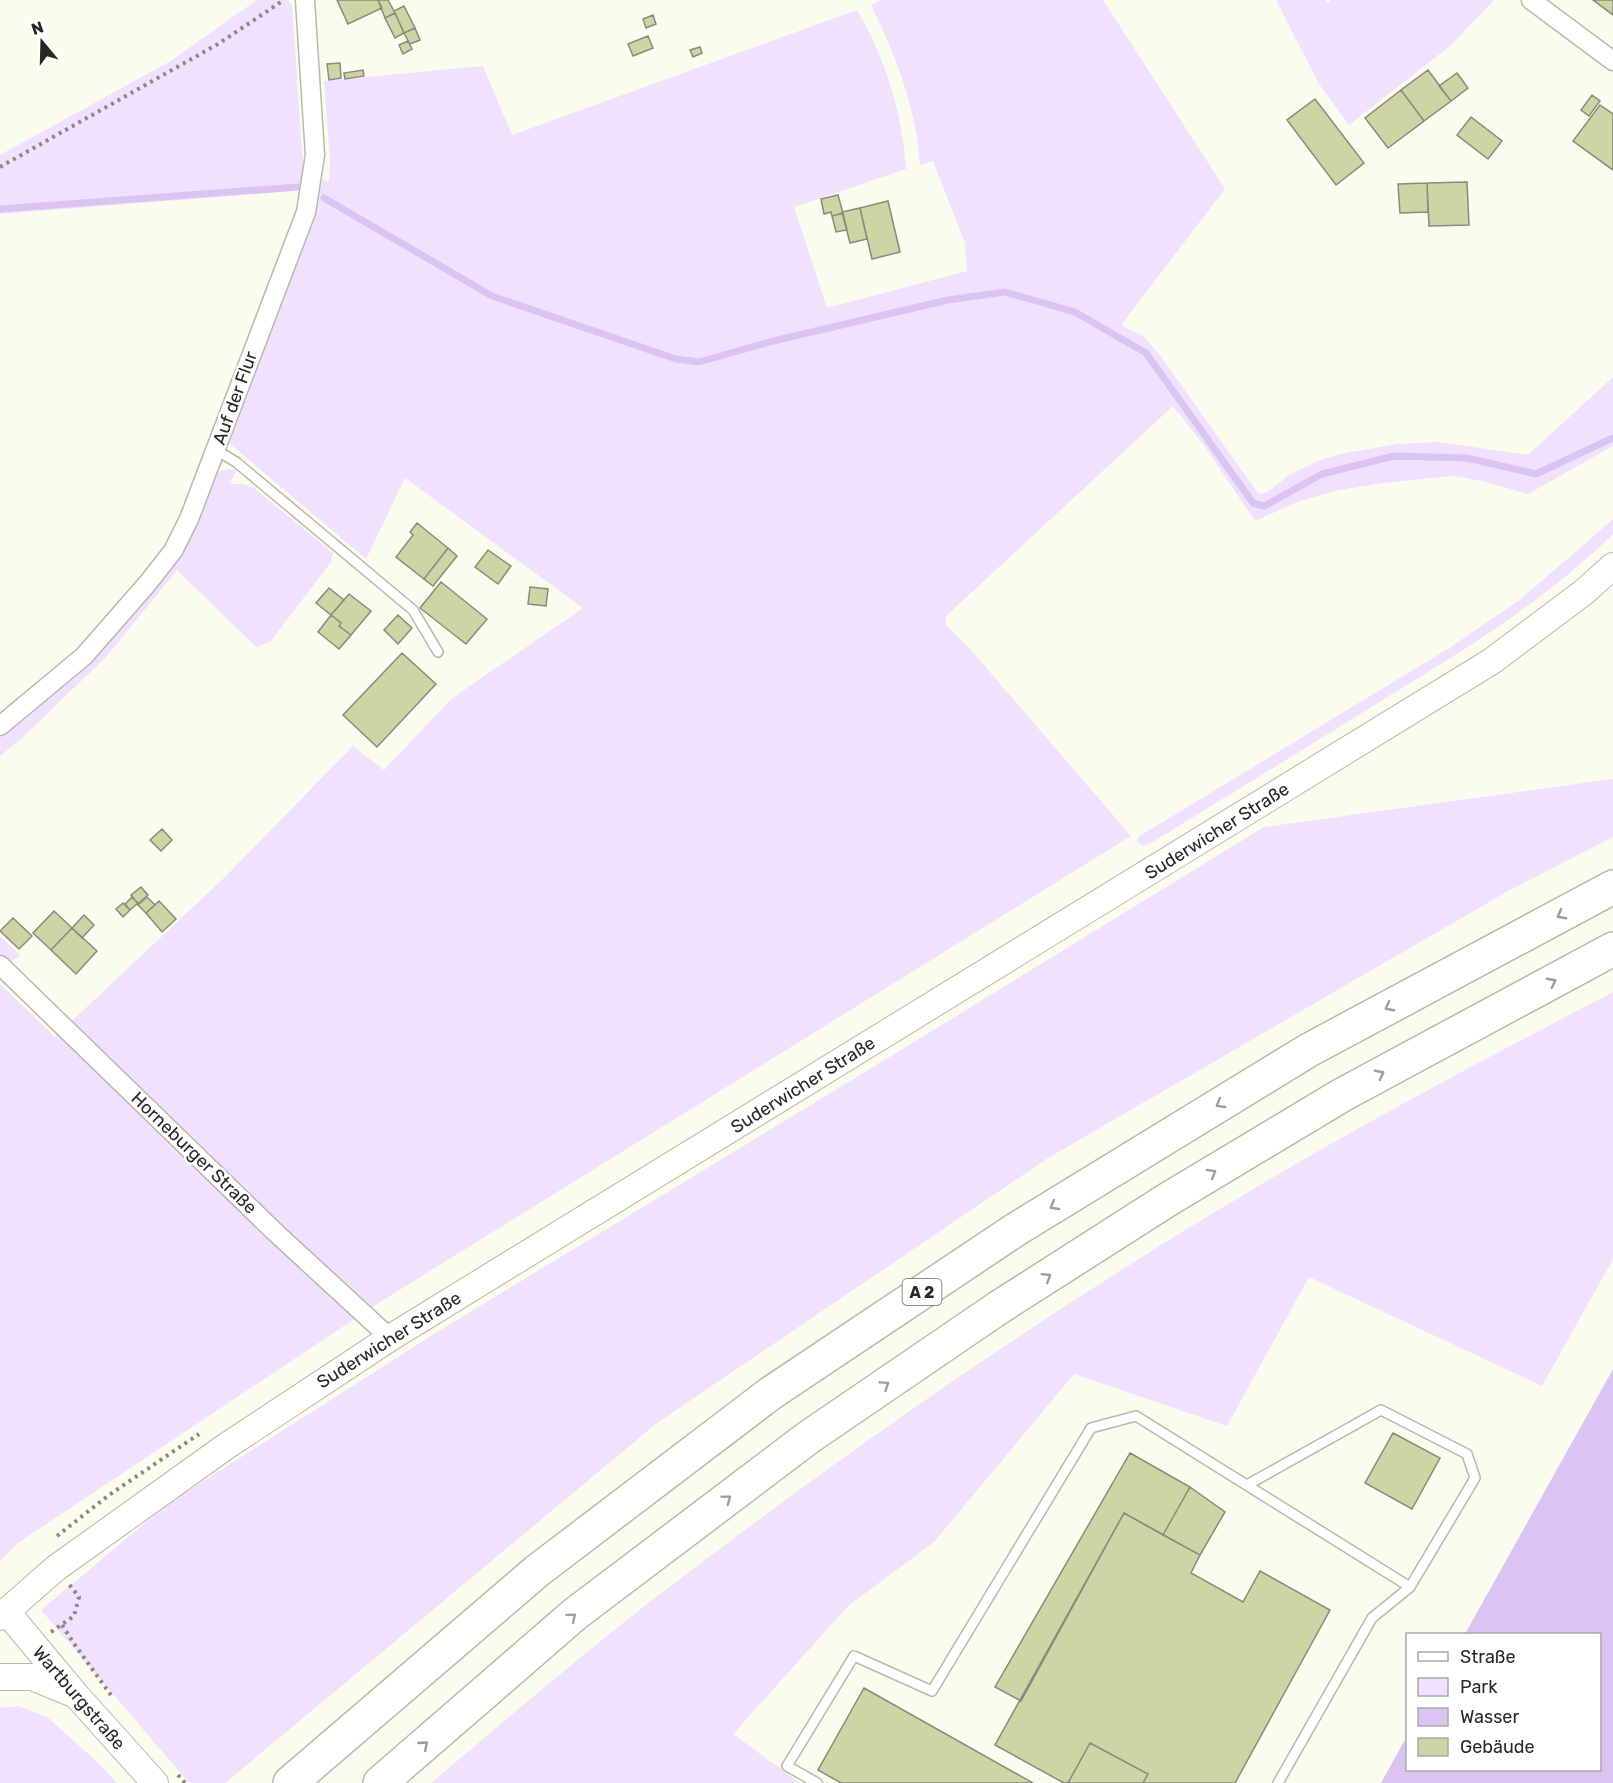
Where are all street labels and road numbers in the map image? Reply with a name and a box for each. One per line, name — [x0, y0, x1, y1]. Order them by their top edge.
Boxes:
street label: Auf der Flur — [208, 348, 262, 448]
street label: Suderwicher Straße — [1141, 778, 1293, 884]
street label: Suderwicher Straße — [727, 1032, 879, 1138]
street label: Horneburger Straße — [127, 1087, 261, 1219]
road number: A 2 — [902, 1279, 942, 1305]
street label: Suderwicher Straße — [313, 1287, 465, 1393]
street label: Wartburgstraße — [28, 1642, 130, 1754]

